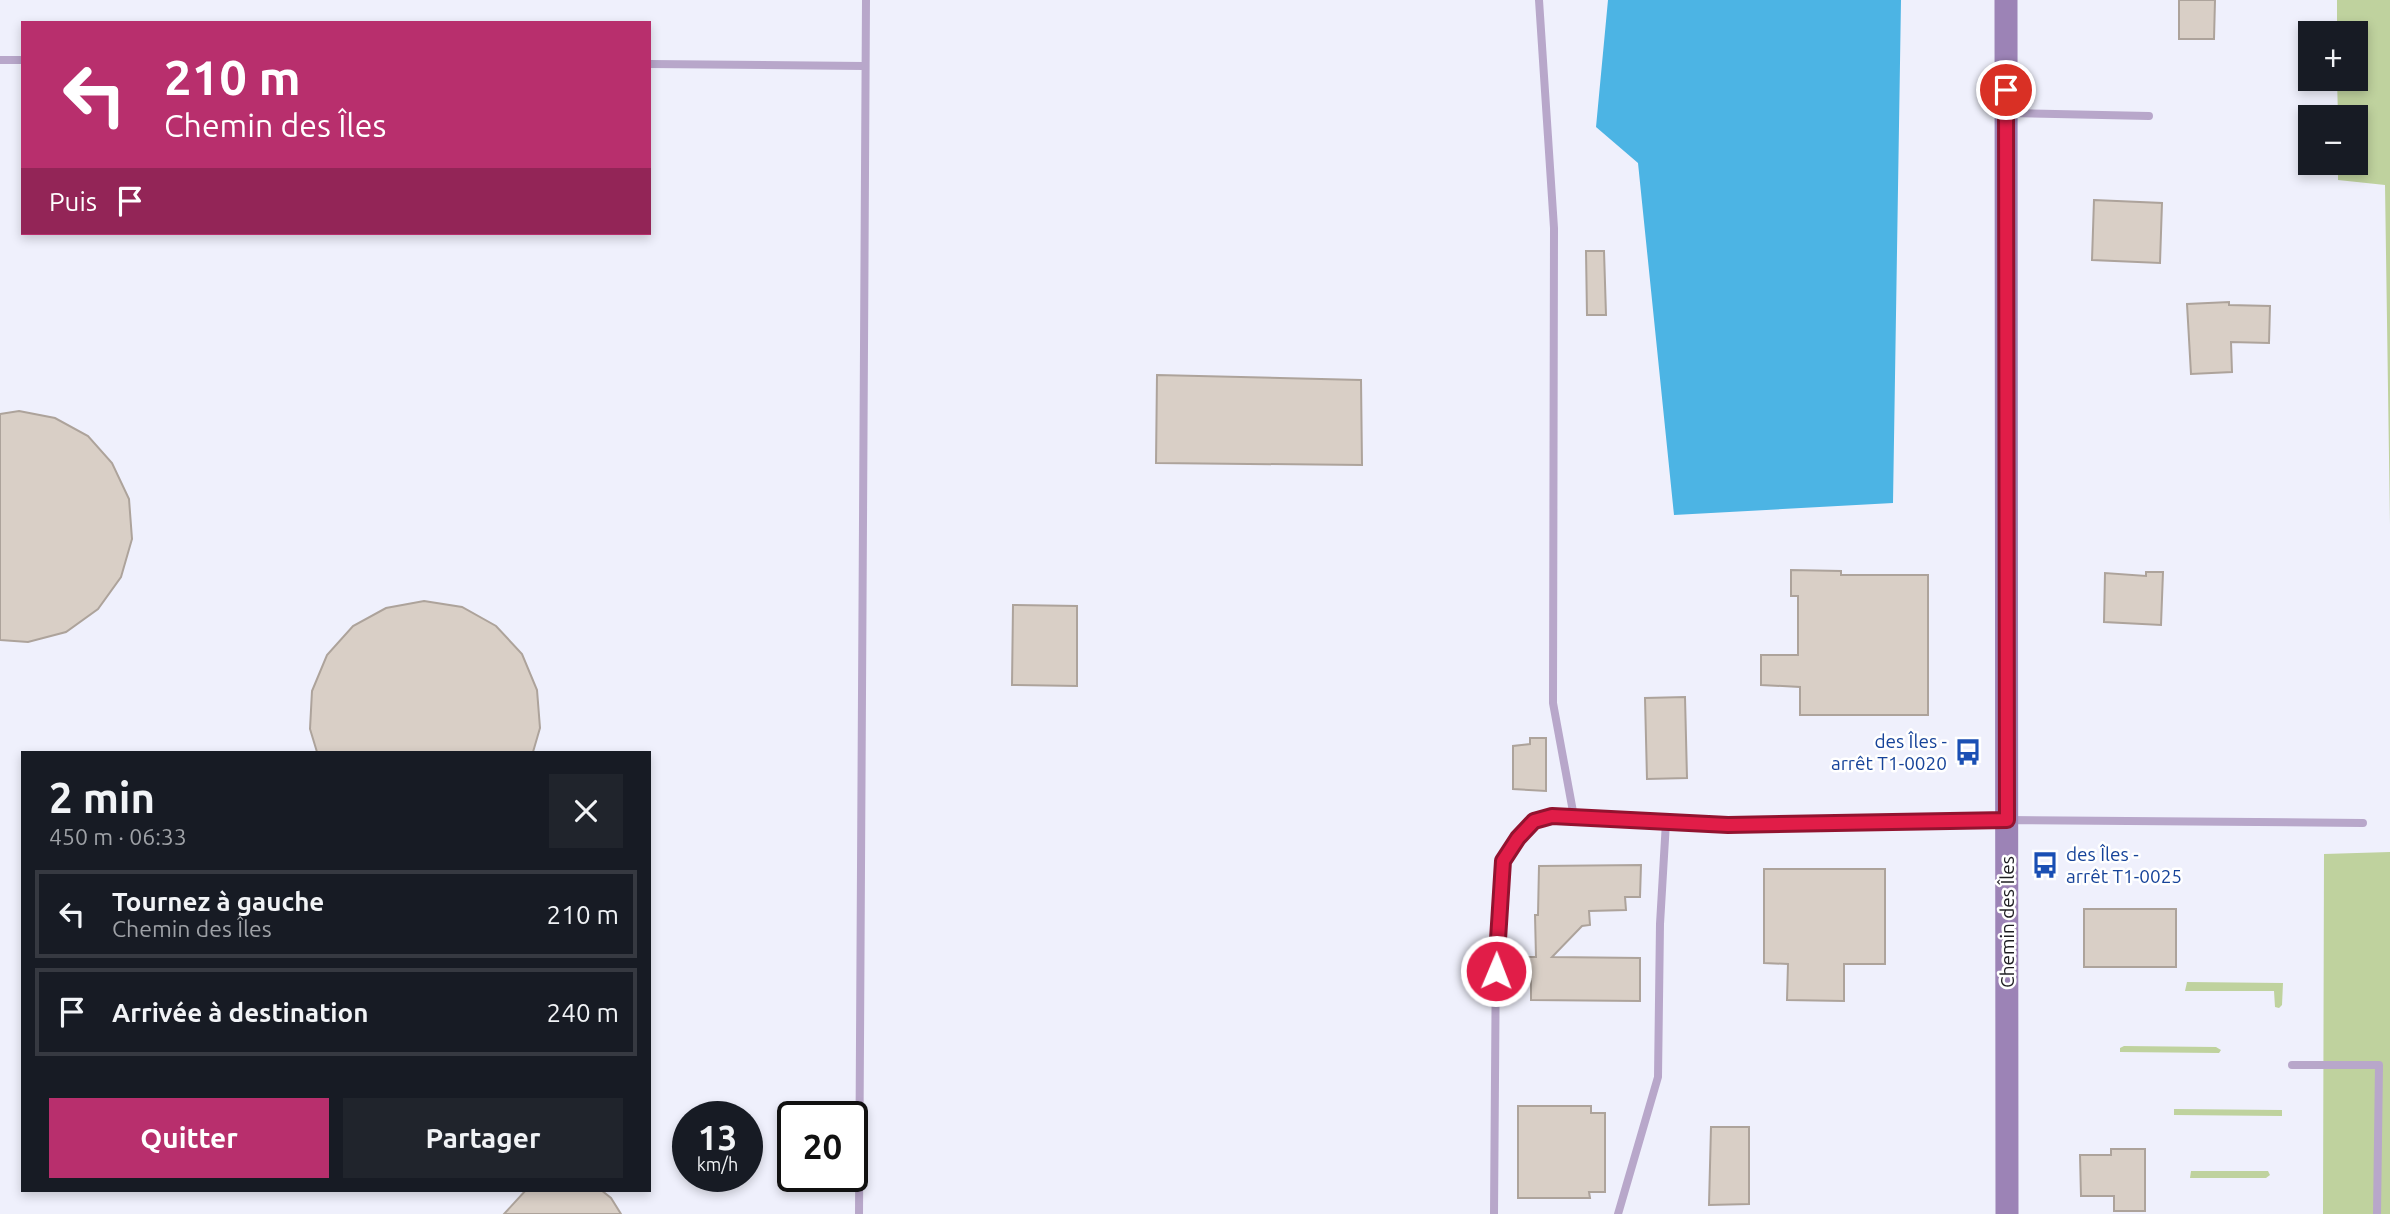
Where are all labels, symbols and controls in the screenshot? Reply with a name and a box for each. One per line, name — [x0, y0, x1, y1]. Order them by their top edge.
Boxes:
map controls — [2298, 21, 2368, 175]
button: + — [2298, 21, 2368, 91]
icon: left — [49, 49, 140, 140]
text: 210 m — [164, 49, 301, 104]
pin — [1976, 60, 2036, 120]
icon: arrive — [1987, 71, 2025, 109]
button: − — [2298, 105, 2368, 175]
text: Chemin des Îles — [164, 107, 386, 143]
icon: arrive — [111, 182, 149, 220]
text: Puis — [49, 187, 97, 216]
place label: des Îles - arrêt T1-0020 — [1831, 730, 1947, 774]
bus stop icon: des Îles - arrêt T1-0020 — [1953, 737, 1983, 767]
text: 2 min — [49, 774, 155, 821]
button: close — [549, 774, 623, 848]
text: 450 m · 06:33 — [49, 824, 187, 849]
place label: des Îles - arrêt T1-0025 — [2066, 843, 2182, 887]
bus stop icon: des Îles - arrêt T1-0025 — [2030, 850, 2060, 880]
street label: Chemin des Îles — [1996, 856, 2018, 988]
text: Tournez à gauche — [112, 887, 324, 916]
icon: left — [53, 895, 91, 933]
text: 210 m — [547, 900, 619, 929]
text: Chemin des Îles — [112, 916, 272, 941]
position arrow — [1459, 934, 1533, 1008]
icon: arrive — [53, 993, 91, 1031]
text: Arrivée à destination — [112, 998, 368, 1027]
text: 240 m — [547, 998, 619, 1027]
button: Quitter — [49, 1098, 329, 1178]
button: Partager — [343, 1098, 623, 1178]
speed limit sign: 20 — [777, 1101, 868, 1192]
text: 13 — [698, 1117, 737, 1157]
text: km/h — [697, 1154, 738, 1174]

